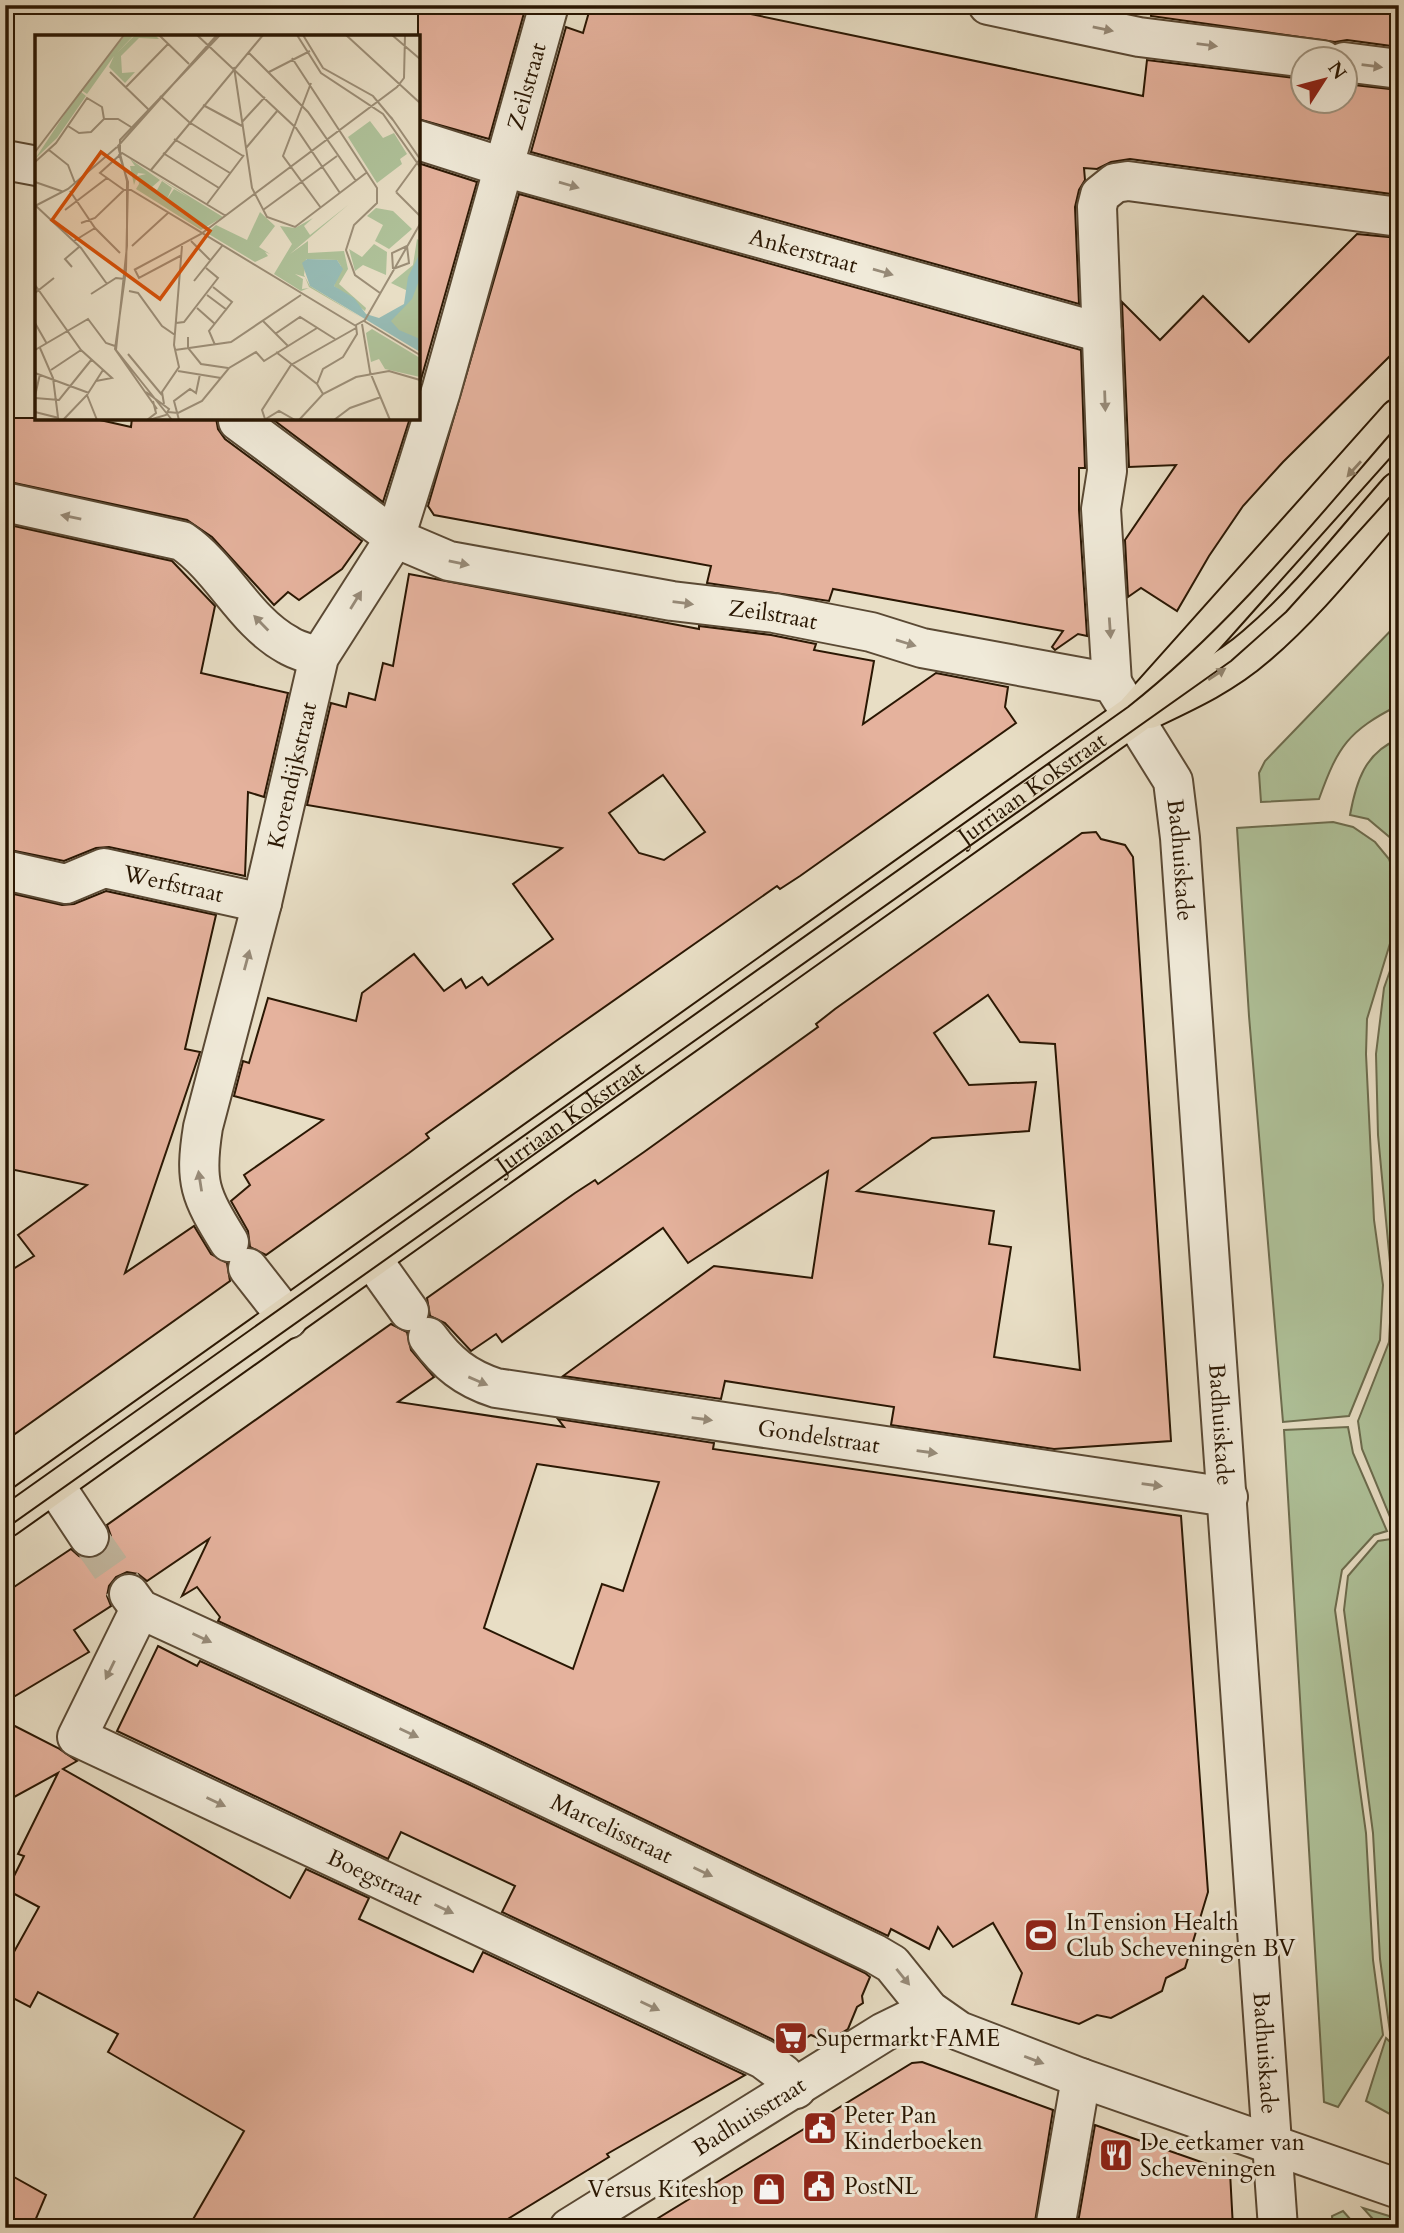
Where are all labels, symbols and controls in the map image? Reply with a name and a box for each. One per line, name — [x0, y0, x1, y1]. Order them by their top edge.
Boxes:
one-way arrow — [1092, 24, 1114, 35]
inset map — [35, 35, 420, 420]
street label: Zeilstraat — [500, 39, 554, 134]
one-way arrow — [1196, 40, 1218, 51]
north arrow — [1288, 46, 1358, 116]
text: N — [1322, 56, 1353, 85]
one-way arrow — [1361, 60, 1383, 71]
one-way arrow — [559, 181, 580, 191]
street label: Ankerstraat — [746, 221, 861, 281]
one-way arrow — [872, 268, 893, 278]
one-way arrow — [1099, 391, 1110, 413]
one-way arrow — [1346, 460, 1362, 477]
one-way arrow — [60, 511, 82, 522]
one-way arrow — [448, 557, 470, 568]
one-way arrow — [350, 590, 363, 609]
street label: Zeilstraat — [727, 593, 820, 637]
one-way arrow — [672, 597, 694, 608]
one-way arrow — [253, 614, 270, 631]
one-way arrow — [1105, 617, 1116, 639]
one-way arrow — [896, 639, 917, 649]
one-way arrow — [1208, 667, 1226, 681]
street label: Korendijkstraat — [260, 699, 324, 852]
street label: Jurriaan Kokstraat — [949, 725, 1112, 853]
street label: Badhuiskade — [1159, 797, 1201, 922]
street label: Werfstraat — [119, 858, 226, 910]
one-way arrow — [242, 949, 253, 971]
street label: Jurriaan Kokstraat — [487, 1053, 650, 1182]
one-way arrow — [194, 1170, 205, 1192]
street label: Badhuiskade — [1201, 1362, 1241, 1487]
one-way arrow — [468, 1376, 489, 1387]
street label: Gondelstraat — [756, 1412, 882, 1461]
one-way arrow — [691, 1413, 713, 1424]
one-way arrow — [916, 1447, 938, 1458]
one-way arrow — [1142, 1480, 1164, 1491]
one-way arrow — [192, 1632, 212, 1644]
one-way arrow — [105, 1660, 116, 1680]
one-way arrow — [399, 1727, 419, 1739]
street label: Marcelisstraat — [546, 1787, 678, 1871]
one-way arrow — [206, 1796, 226, 1808]
street label: Boegstraat — [322, 1842, 428, 1913]
one-way arrow — [693, 1866, 713, 1878]
one-way arrow — [434, 1903, 454, 1915]
place label: InTension Health Club Scheveningen BV — [1066, 1907, 1296, 1964]
sports icon: InTension Health Club Scheveningen BV — [1022, 1916, 1060, 1954]
one-way arrow — [895, 1969, 910, 1986]
street label: Badhuiskade — [1245, 1991, 1285, 2115]
one-way arrow — [640, 2000, 660, 2012]
supermarket icon: Supermarkt FAME — [772, 2019, 810, 2057]
place label: Supermarkt FAME — [816, 2023, 1000, 2054]
one-way arrow — [1024, 2055, 1045, 2066]
street label: Badhuisstraat — [687, 2069, 812, 2163]
place label: Peter Pan Kinderboeken — [844, 2100, 983, 2157]
public building icon: Peter Pan Kinderboeken — [801, 2109, 839, 2147]
place label: De eetkamer van Scheveningen — [1140, 2127, 1305, 2184]
restaurant icon: De eetkamer van Scheveningen — [1097, 2136, 1135, 2174]
public building icon: PostNL — [800, 2167, 838, 2205]
shop icon: Versus Kiteshop — [750, 2170, 788, 2208]
place label: PostNL — [844, 2171, 919, 2202]
place label: Versus Kiteshop — [588, 2174, 744, 2205]

